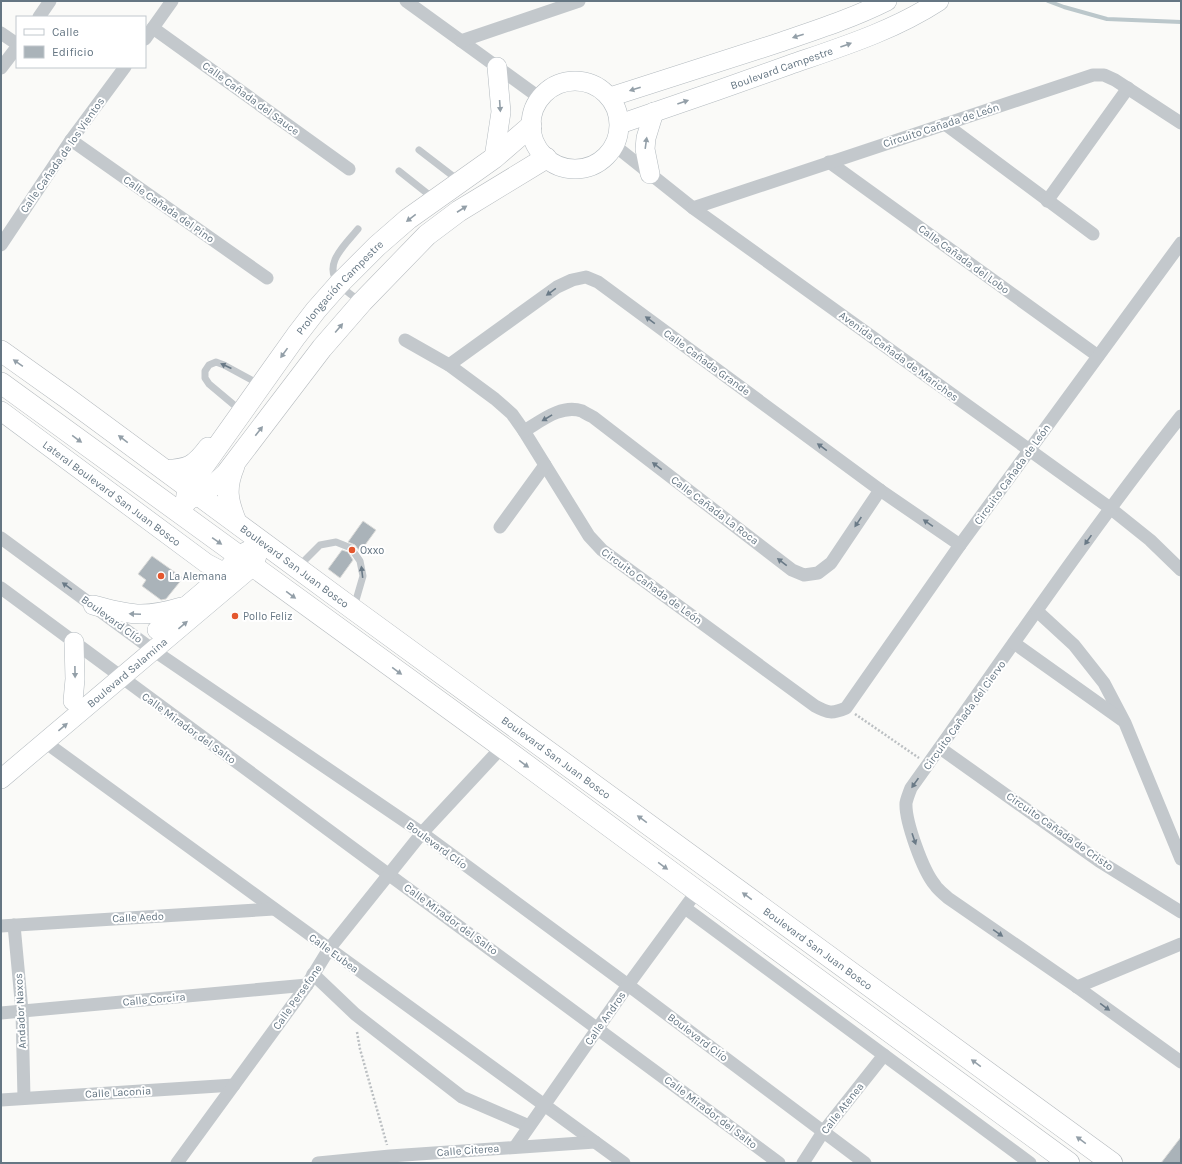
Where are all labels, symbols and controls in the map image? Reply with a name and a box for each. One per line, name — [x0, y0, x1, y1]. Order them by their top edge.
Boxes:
legend — [16, 16, 146, 68]
text: Calle — [52, 25, 79, 39]
one-way arrow — [792, 33, 804, 39]
one-way arrow — [840, 42, 852, 48]
street label: Boulevard Campestre — [729, 44, 835, 92]
text: Edificio — [52, 45, 93, 59]
street label: Calle Cañada del Sauce — [200, 59, 302, 138]
one-way arrow — [628, 86, 640, 92]
street label: Calle Cañada de los Vientos — [18, 95, 107, 215]
one-way arrow — [678, 99, 690, 105]
one-way arrow — [497, 100, 504, 112]
street label: Circuito Cañada de León — [881, 101, 1001, 150]
one-way arrow — [643, 137, 649, 149]
street label: Calle Cañada del Pino — [121, 173, 217, 246]
one-way arrow — [457, 205, 468, 213]
one-way arrow — [406, 213, 416, 221]
street label: Calle Cañada del Lobo — [916, 222, 1012, 297]
street label: Prolongación Campestre — [294, 237, 386, 337]
one-way arrow — [546, 288, 556, 296]
street label: Avenida Cañada de Mariches — [837, 309, 961, 404]
one-way arrow — [644, 316, 655, 324]
one-way arrow — [335, 323, 344, 334]
street label: Calle Cañada Grande — [661, 327, 753, 398]
one-way arrow — [280, 347, 288, 358]
one-way arrow — [12, 359, 23, 367]
one-way arrow — [221, 363, 232, 369]
one-way arrow — [541, 414, 553, 421]
street label: Circuito Cañada de León — [972, 421, 1053, 527]
one-way arrow — [255, 425, 264, 436]
one-way arrow — [72, 435, 83, 443]
one-way arrow — [118, 436, 128, 444]
street label: Lateral Boulevard San Juan Bosco — [40, 438, 183, 549]
one-way arrow — [817, 443, 827, 451]
one-way arrow — [651, 462, 662, 470]
street label: Calle Cañada La Roca — [668, 473, 761, 548]
one-way arrow — [854, 517, 862, 527]
one-way arrow — [922, 519, 933, 527]
street label: Boulevard San Juan Bosco — [238, 522, 351, 611]
one-way arrow — [1084, 535, 1092, 545]
one-way arrow — [211, 537, 222, 545]
place label: Oxxo — [360, 544, 384, 557]
marker: Oxxo — [347, 545, 357, 555]
street label: Circuito Cañada de León — [599, 546, 705, 627]
one-way arrow — [777, 558, 788, 566]
one-way arrow — [359, 565, 365, 578]
place label: La Alemana — [169, 570, 227, 583]
marker: La Alemana — [156, 571, 166, 581]
one-way arrow — [61, 582, 72, 590]
one-way arrow — [286, 590, 297, 599]
street label: Boulevard Clío — [79, 593, 145, 646]
place label: Pollo Feliz — [243, 610, 293, 623]
one-way arrow — [128, 611, 141, 617]
marker: Pollo Feliz — [230, 611, 240, 621]
one-way arrow — [178, 621, 189, 630]
street label: Boulevard Salamina — [85, 635, 170, 710]
street label: Circuito Cañada del Ciervo — [920, 658, 1008, 773]
one-way arrow — [72, 666, 78, 679]
one-way arrow — [391, 667, 402, 675]
street label: Calle Mirador del Salto — [139, 690, 238, 767]
street label: Boulevard San Juan Bosco — [499, 714, 613, 802]
one-way arrow — [57, 722, 68, 731]
one-way arrow — [519, 760, 530, 768]
one-way arrow — [911, 778, 919, 788]
street label: Circuito Cañada de Cristo — [1004, 789, 1116, 873]
one-way arrow — [636, 815, 647, 823]
street label: Boulevard Clío — [404, 819, 470, 872]
one-way arrow — [912, 834, 918, 846]
one-way arrow — [657, 862, 668, 870]
street label: Calle Mirador del Salto — [401, 881, 500, 958]
one-way arrow — [741, 892, 752, 900]
street label: Boulevard San Juan Bosco — [761, 905, 875, 993]
street label: Calle Aedo — [112, 910, 164, 925]
one-way arrow — [993, 929, 1003, 937]
street label: Calle Eubea — [306, 931, 361, 976]
street label: Calle Persefone — [270, 962, 325, 1032]
street label: Andador Naxos — [12, 973, 29, 1049]
street label: Calle Andros — [582, 989, 629, 1048]
street label: Calle Corcira — [122, 990, 186, 1009]
one-way arrow — [1100, 1003, 1110, 1011]
street label: Boulevard Clío — [665, 1011, 730, 1064]
one-way arrow — [971, 1059, 981, 1067]
street label: Calle Mirador del Salto — [662, 1073, 760, 1152]
street label: Calle Atenea — [818, 1080, 867, 1137]
street label: Calle Laconia — [85, 1084, 151, 1101]
one-way arrow — [1076, 1136, 1086, 1144]
street label: Calle Citerea — [436, 1142, 500, 1159]

